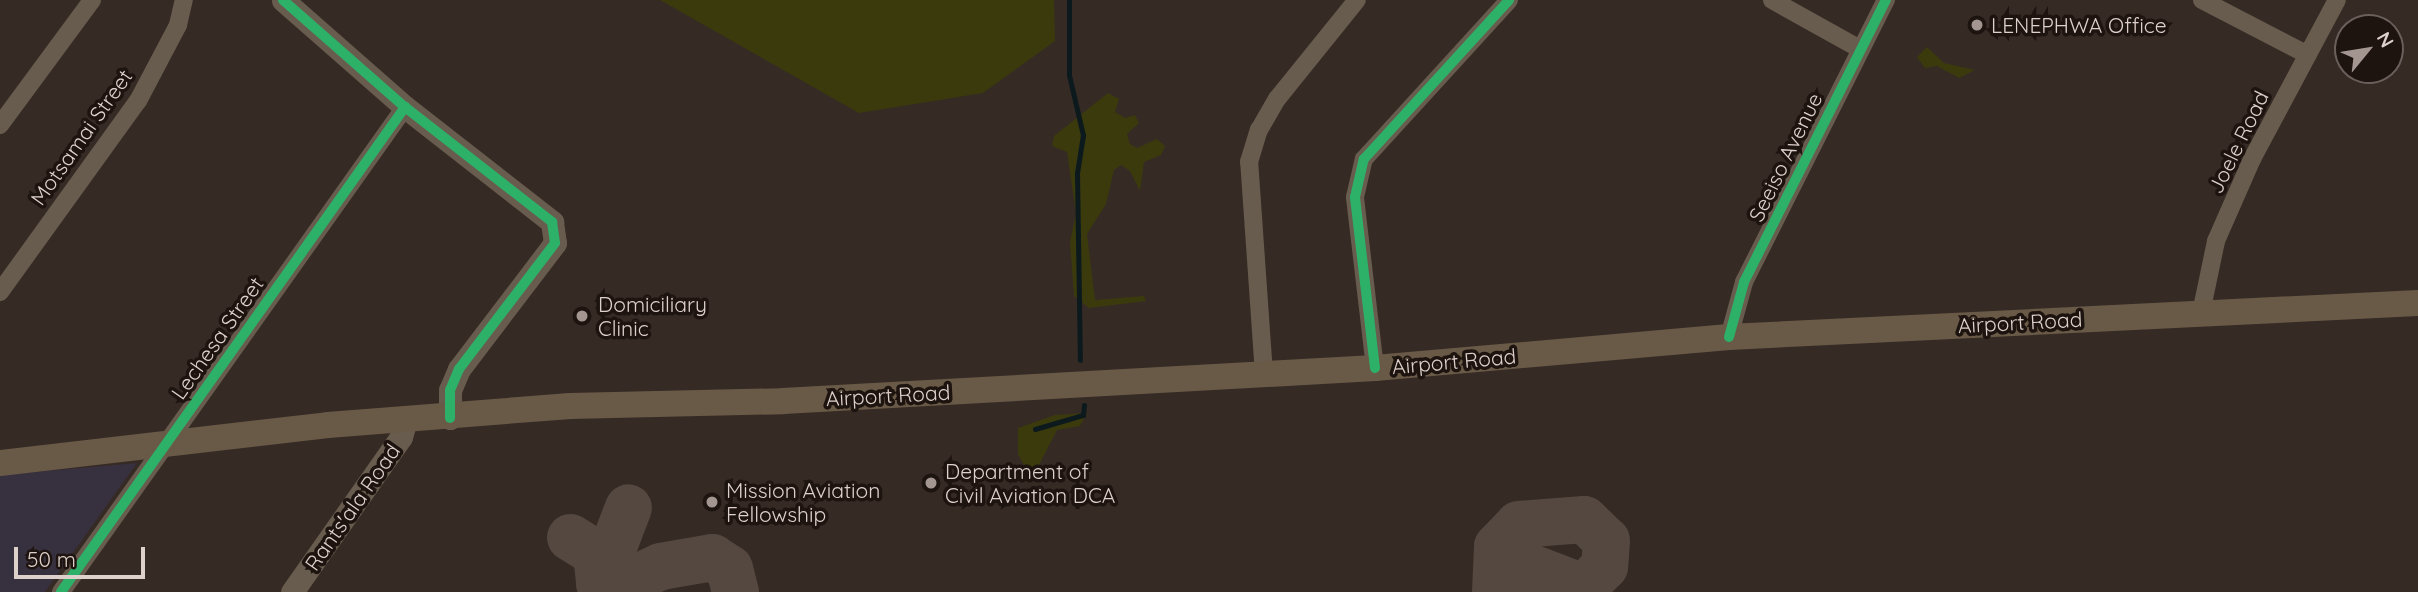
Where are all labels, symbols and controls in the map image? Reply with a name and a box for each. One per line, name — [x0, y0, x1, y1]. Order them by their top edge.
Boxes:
place label: LENEPHWA Office — [1991, 12, 2167, 38]
north arrow — [2334, 14, 2404, 84]
marker: LENEPHWA Office — [1969, 17, 1985, 33]
text: N — [2372, 27, 2399, 52]
street label: Motsamai Street — [25, 64, 137, 210]
street label: Joele Road — [2202, 87, 2274, 197]
street label: Seeiso Avenue — [1743, 89, 1827, 225]
street label: Lechesa Street — [166, 272, 268, 404]
place label: Domiciliary Clinic — [598, 291, 707, 341]
marker: Domiciliary Clinic — [572, 306, 592, 326]
street label: Airport Road — [1957, 306, 2083, 338]
street label: Airport Road — [1391, 343, 1517, 379]
street label: Airport Road — [825, 379, 951, 411]
street label: Rants'ala Road — [299, 439, 405, 575]
place label: Department of Civil Aviation DCA — [945, 458, 1115, 508]
marker: Department of Civil Aviation DCA — [923, 475, 939, 491]
place label: Mission Aviation Fellowship — [726, 477, 880, 527]
marker: Mission Aviation Fellowship — [704, 494, 720, 510]
scale bar — [18, 532, 149, 576]
text: 50 m — [27, 546, 76, 572]

